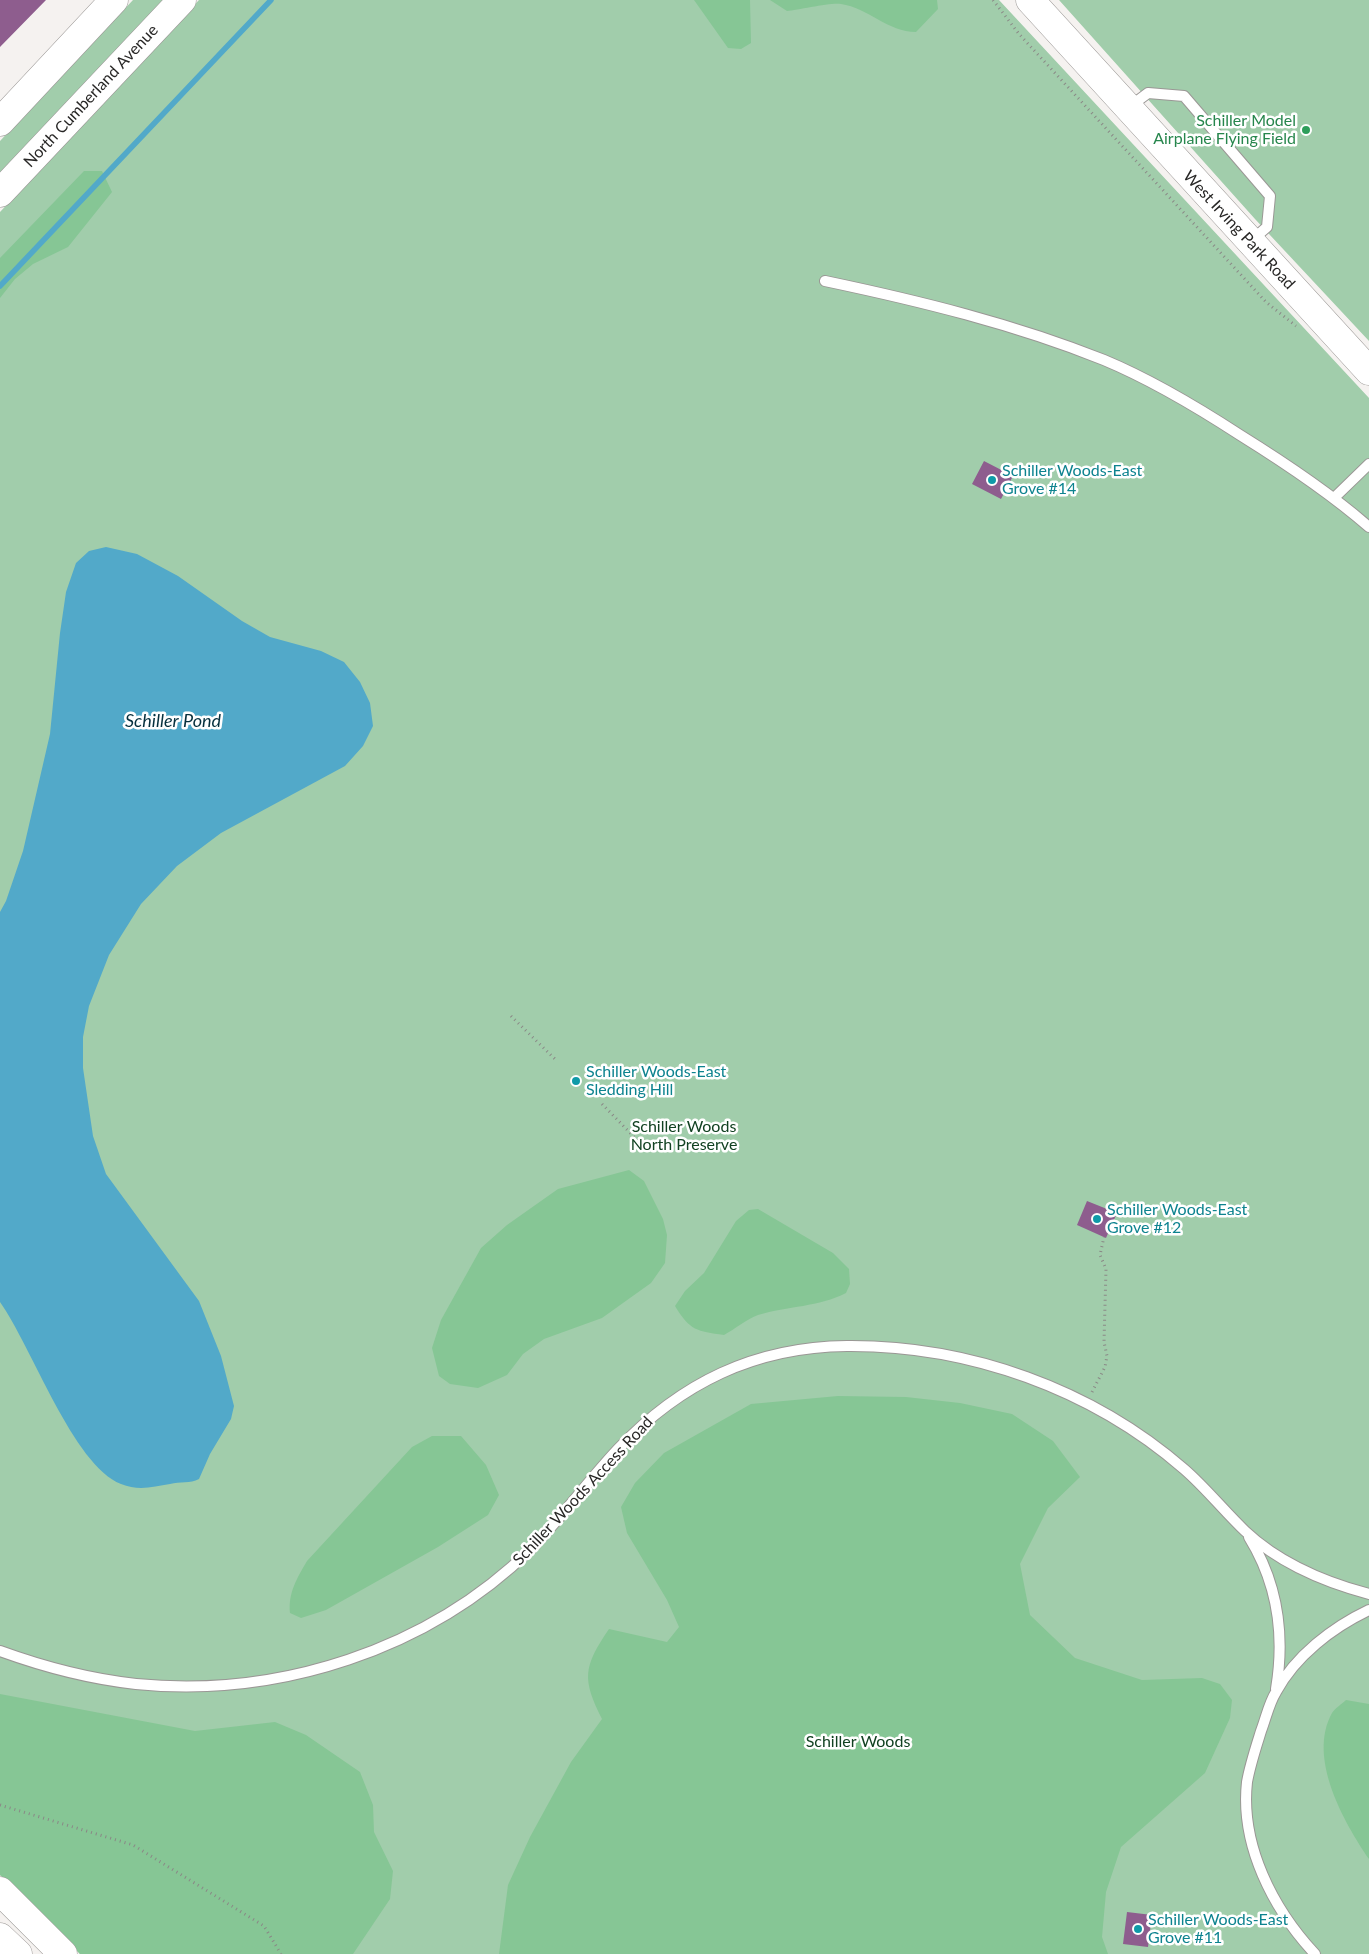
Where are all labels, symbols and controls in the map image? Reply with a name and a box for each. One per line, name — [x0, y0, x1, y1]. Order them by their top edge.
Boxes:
street label: North Cumberland Avenue — [20, 21, 162, 171]
place label: Schiller Model Airplane Flying Field — [1153, 111, 1296, 149]
marker: Schiller Model Airplane Flying Field — [1300, 124, 1312, 136]
street label: West Irving Park Road — [1179, 167, 1299, 293]
place label: Schiller Woods-East Grove #14 — [1002, 461, 1142, 499]
marker: Schiller Woods-East Grove #14 — [986, 474, 998, 486]
water label: Schiller Pond — [125, 710, 221, 732]
place label: Schiller Woods-East Sledding Hill — [586, 1062, 726, 1100]
marker: Schiller Woods-East Sledding Hill — [570, 1075, 582, 1087]
park label: Schiller Woods North Preserve — [631, 1117, 737, 1155]
place label: Schiller Woods-East Grove #12 — [1107, 1200, 1247, 1238]
marker: Schiller Woods-East Grove #12 — [1091, 1213, 1103, 1225]
street label: Schiller Woods Access Road — [509, 1413, 657, 1569]
park label: Schiller Woods — [806, 1732, 910, 1752]
place label: Schiller Woods-East Grove #11 — [1148, 1910, 1288, 1948]
marker: Schiller Woods-East Grove #11 — [1132, 1923, 1144, 1935]

